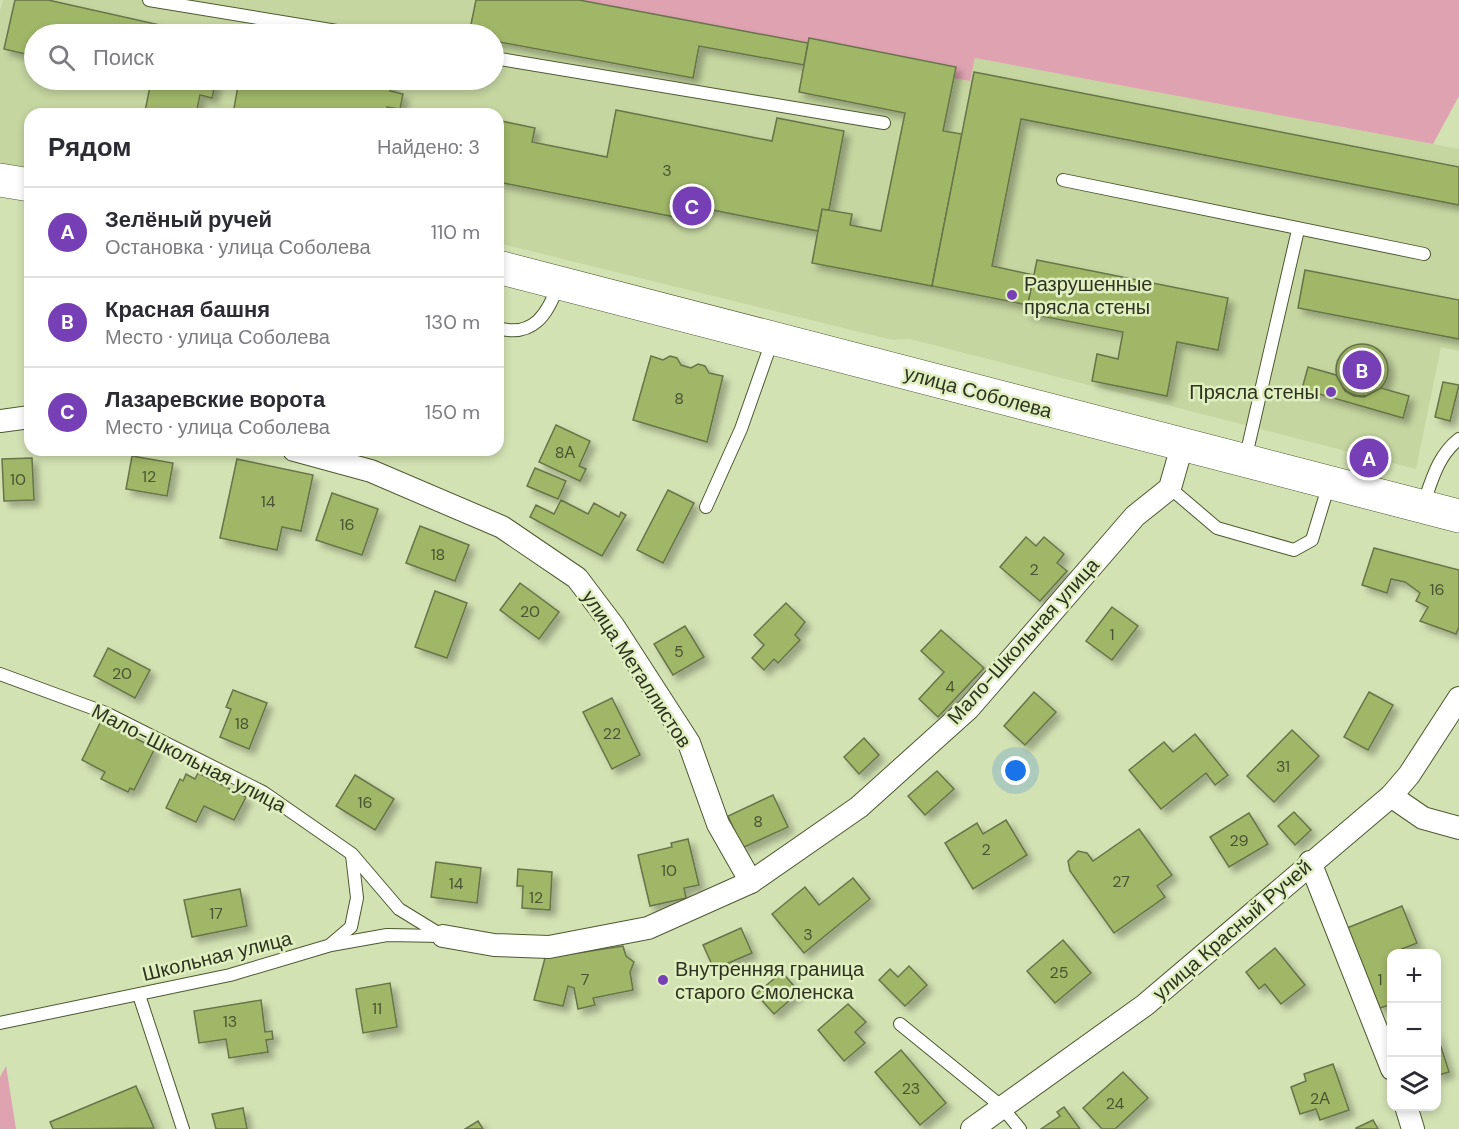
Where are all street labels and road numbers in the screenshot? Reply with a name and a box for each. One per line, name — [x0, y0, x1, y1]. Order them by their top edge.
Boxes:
street label: улица Соболева — [901, 360, 1056, 424]
street label: Мало-Школьная улица — [941, 552, 1105, 730]
street label: улица Металлистов — [576, 585, 698, 753]
street label: Мало-Школьная улица — [87, 698, 292, 819]
street label: улица Красный Ручей — [1147, 854, 1317, 1006]
street label: Школьная улица — [139, 925, 295, 987]

